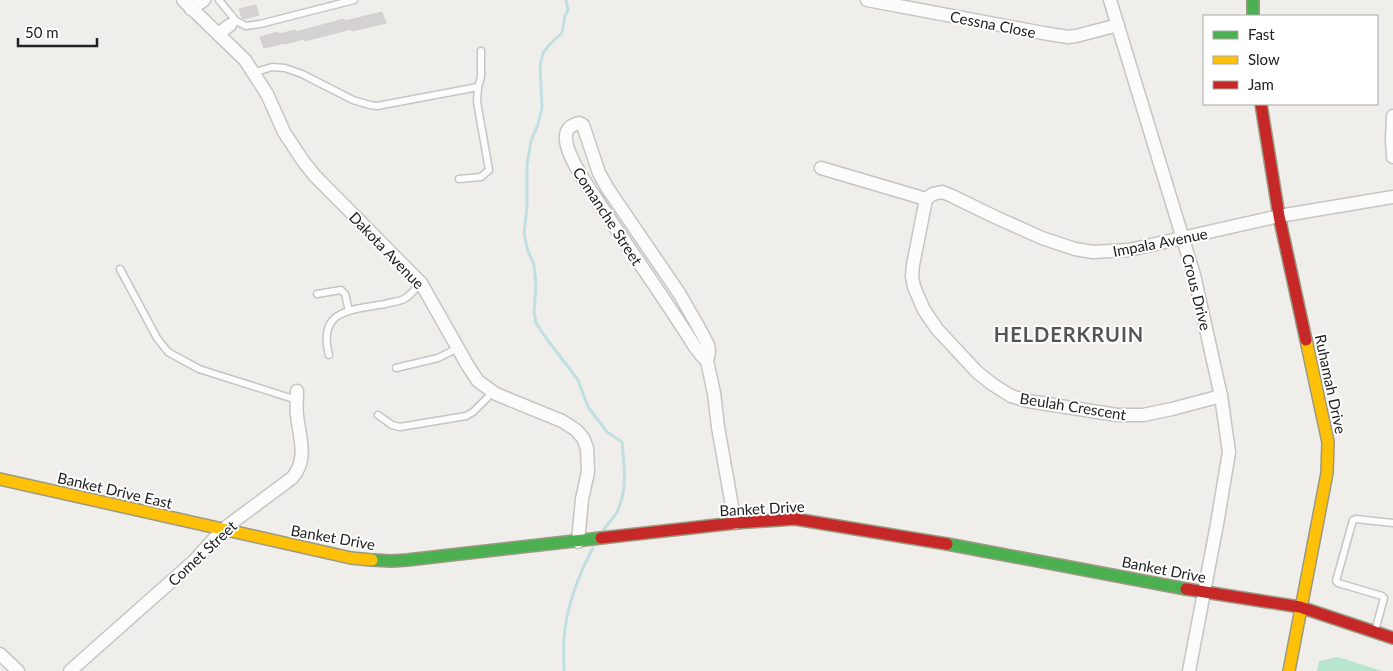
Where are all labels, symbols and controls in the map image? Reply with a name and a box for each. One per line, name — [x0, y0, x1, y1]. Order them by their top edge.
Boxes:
street label: Cessna Close — [949, 7, 1037, 41]
scale bar — [18, 15, 96, 47]
legend — [1203, 15, 1378, 105]
text: 50 m — [25, 23, 59, 41]
text: Fast — [1248, 25, 1275, 43]
text: Slow — [1248, 50, 1280, 68]
text: Jam — [1248, 75, 1274, 93]
street label: Comanche Street — [570, 164, 647, 269]
street label: Dakota Avenue — [346, 208, 428, 292]
street label: Impala Avenue — [1111, 224, 1209, 260]
street label: Crous Drive — [1179, 252, 1215, 332]
district label: HELDERKRUIN — [994, 322, 1144, 346]
street label: Ruhamah Drive — [1312, 333, 1350, 435]
street label: Beulah Crescent — [1019, 389, 1128, 423]
street label: Banket Drive East — [56, 468, 175, 512]
street label: Banket Drive — [719, 497, 805, 519]
street label: Comet Street — [164, 516, 241, 589]
street label: Banket Drive — [289, 521, 377, 553]
street label: Banket Drive — [1120, 552, 1208, 586]

